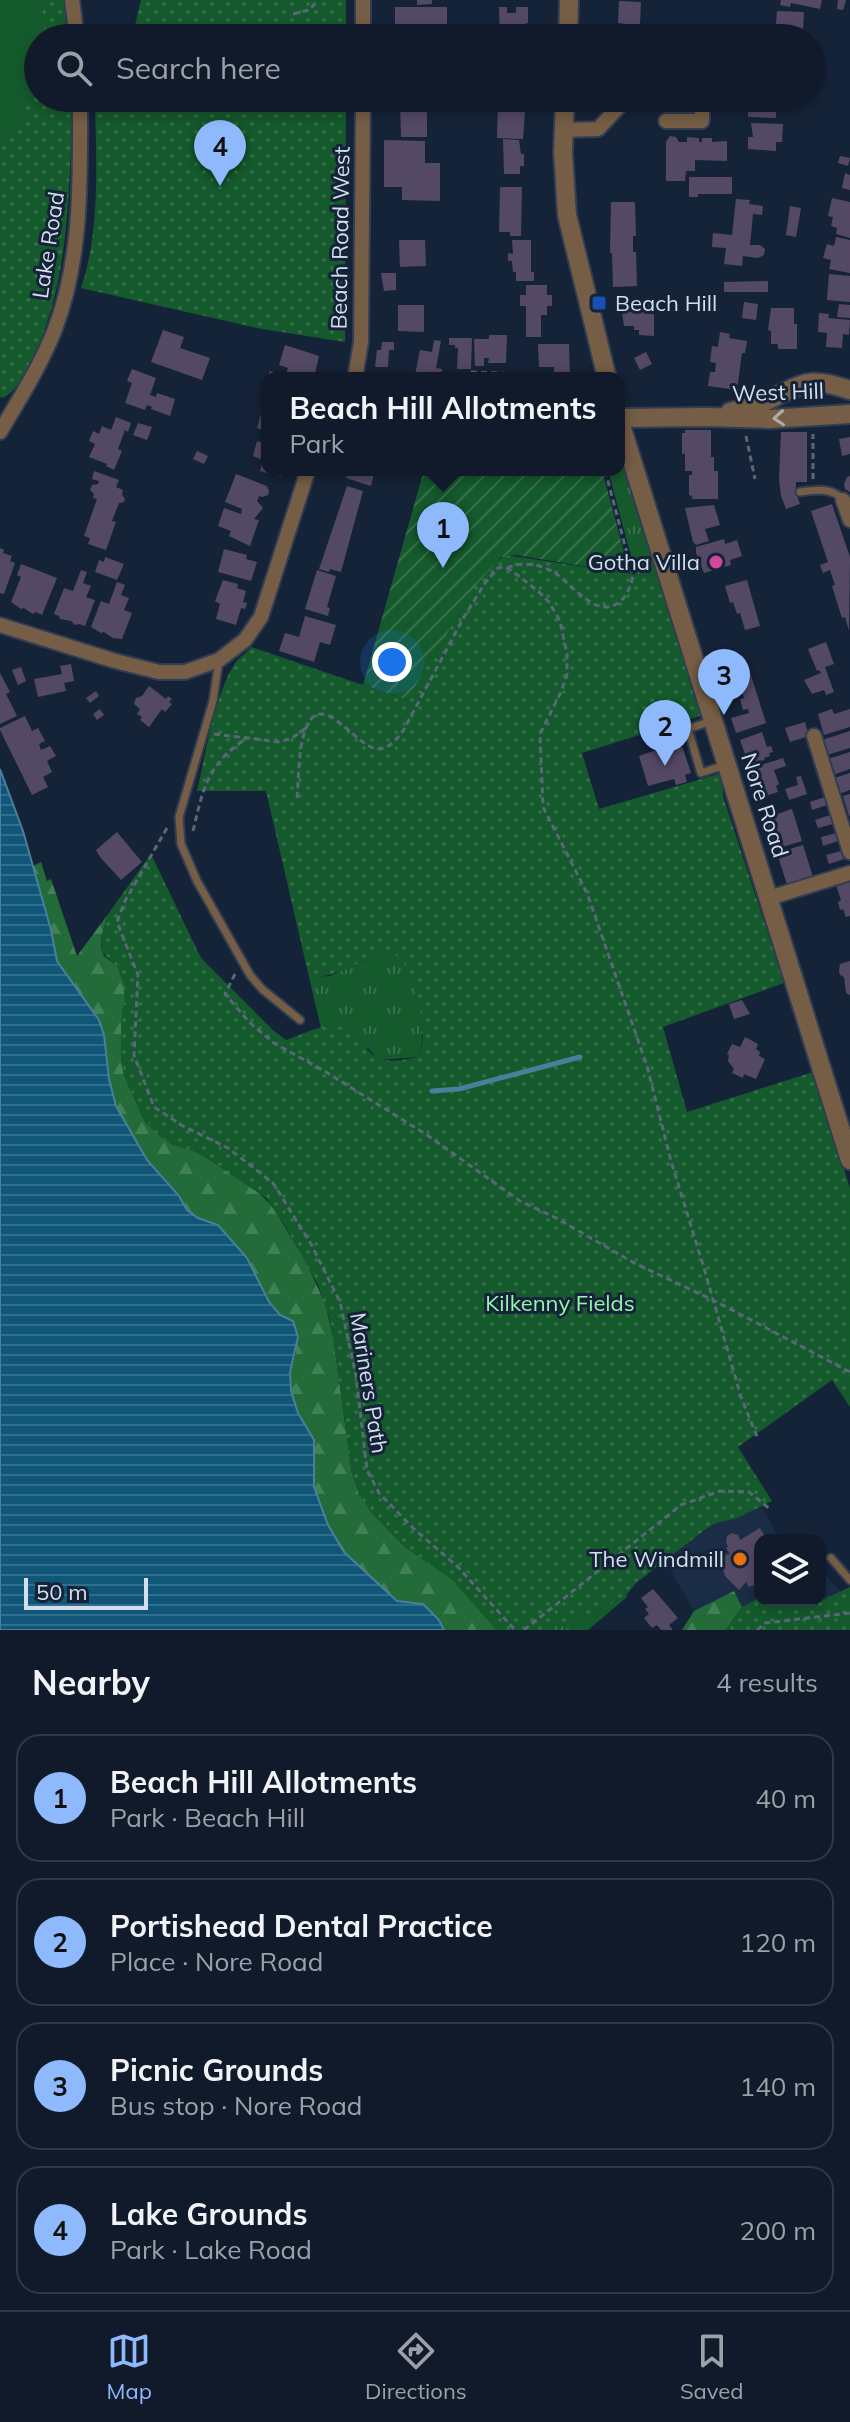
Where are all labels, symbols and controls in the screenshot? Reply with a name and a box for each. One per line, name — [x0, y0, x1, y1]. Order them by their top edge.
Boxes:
search box — [24, 24, 826, 112]
icon: search — [52, 46, 96, 90]
text: Search here — [116, 49, 281, 87]
pin: 4 — [194, 120, 246, 186]
street label: Beach Road West — [324, 146, 356, 330]
street label: Lake Road — [26, 190, 70, 300]
place label: Beach Hill — [615, 289, 717, 317]
marker: Beach Hill — [590, 294, 608, 312]
popup — [261, 372, 625, 476]
street label: West Hill — [732, 376, 824, 408]
text: Beach Hill Allotments — [289, 389, 597, 427]
one-way arrow — [772, 409, 785, 426]
text: Park — [289, 427, 344, 460]
pin: 1 — [417, 502, 469, 568]
place label: Gotha Villa — [588, 548, 700, 576]
marker: Gotha Villa — [707, 553, 725, 571]
your location — [372, 642, 412, 682]
pin: 3 — [698, 649, 750, 715]
pin: 2 — [639, 700, 691, 766]
street label: Nore Road — [735, 749, 795, 861]
park label: Kilkenny Fields — [485, 1289, 635, 1317]
street label: Mariners Path — [344, 1311, 394, 1455]
map controls — [754, 1534, 826, 1606]
button: layers — [754, 1534, 826, 1606]
place label: The Windmill — [589, 1545, 724, 1573]
marker: The Windmill — [731, 1550, 749, 1568]
scale bar — [24, 1574, 148, 1610]
text: 50 m — [36, 1578, 87, 1606]
text: Nearby — [32, 1661, 150, 1704]
text: 4 results — [716, 1666, 818, 1699]
text: Beach Hill Allotments — [110, 1763, 417, 1801]
text: 1 — [52, 1782, 68, 1815]
text: 40 m — [755, 1782, 816, 1815]
text: Park · Beach Hill — [110, 1801, 305, 1834]
text: Portishead Dental Practice — [110, 1907, 493, 1945]
text: 2 — [52, 1926, 68, 1959]
text: 120 m — [740, 1926, 816, 1959]
text: Place · Nore Road — [110, 1945, 323, 1978]
text: Picnic Grounds — [110, 2051, 323, 2089]
text: 3 — [52, 2070, 68, 2103]
text: 140 m — [740, 2070, 816, 2103]
text: Bus stop · Nore Road — [110, 2089, 362, 2122]
text: Lake Grounds — [110, 2195, 307, 2233]
text: 4 — [52, 2214, 68, 2247]
text: 200 m — [740, 2214, 816, 2247]
text: Park · Lake Road — [110, 2233, 312, 2266]
tab: Map — [107, 2329, 152, 2405]
tab: Directions — [365, 2329, 467, 2405]
tab: Saved — [680, 2329, 743, 2405]

